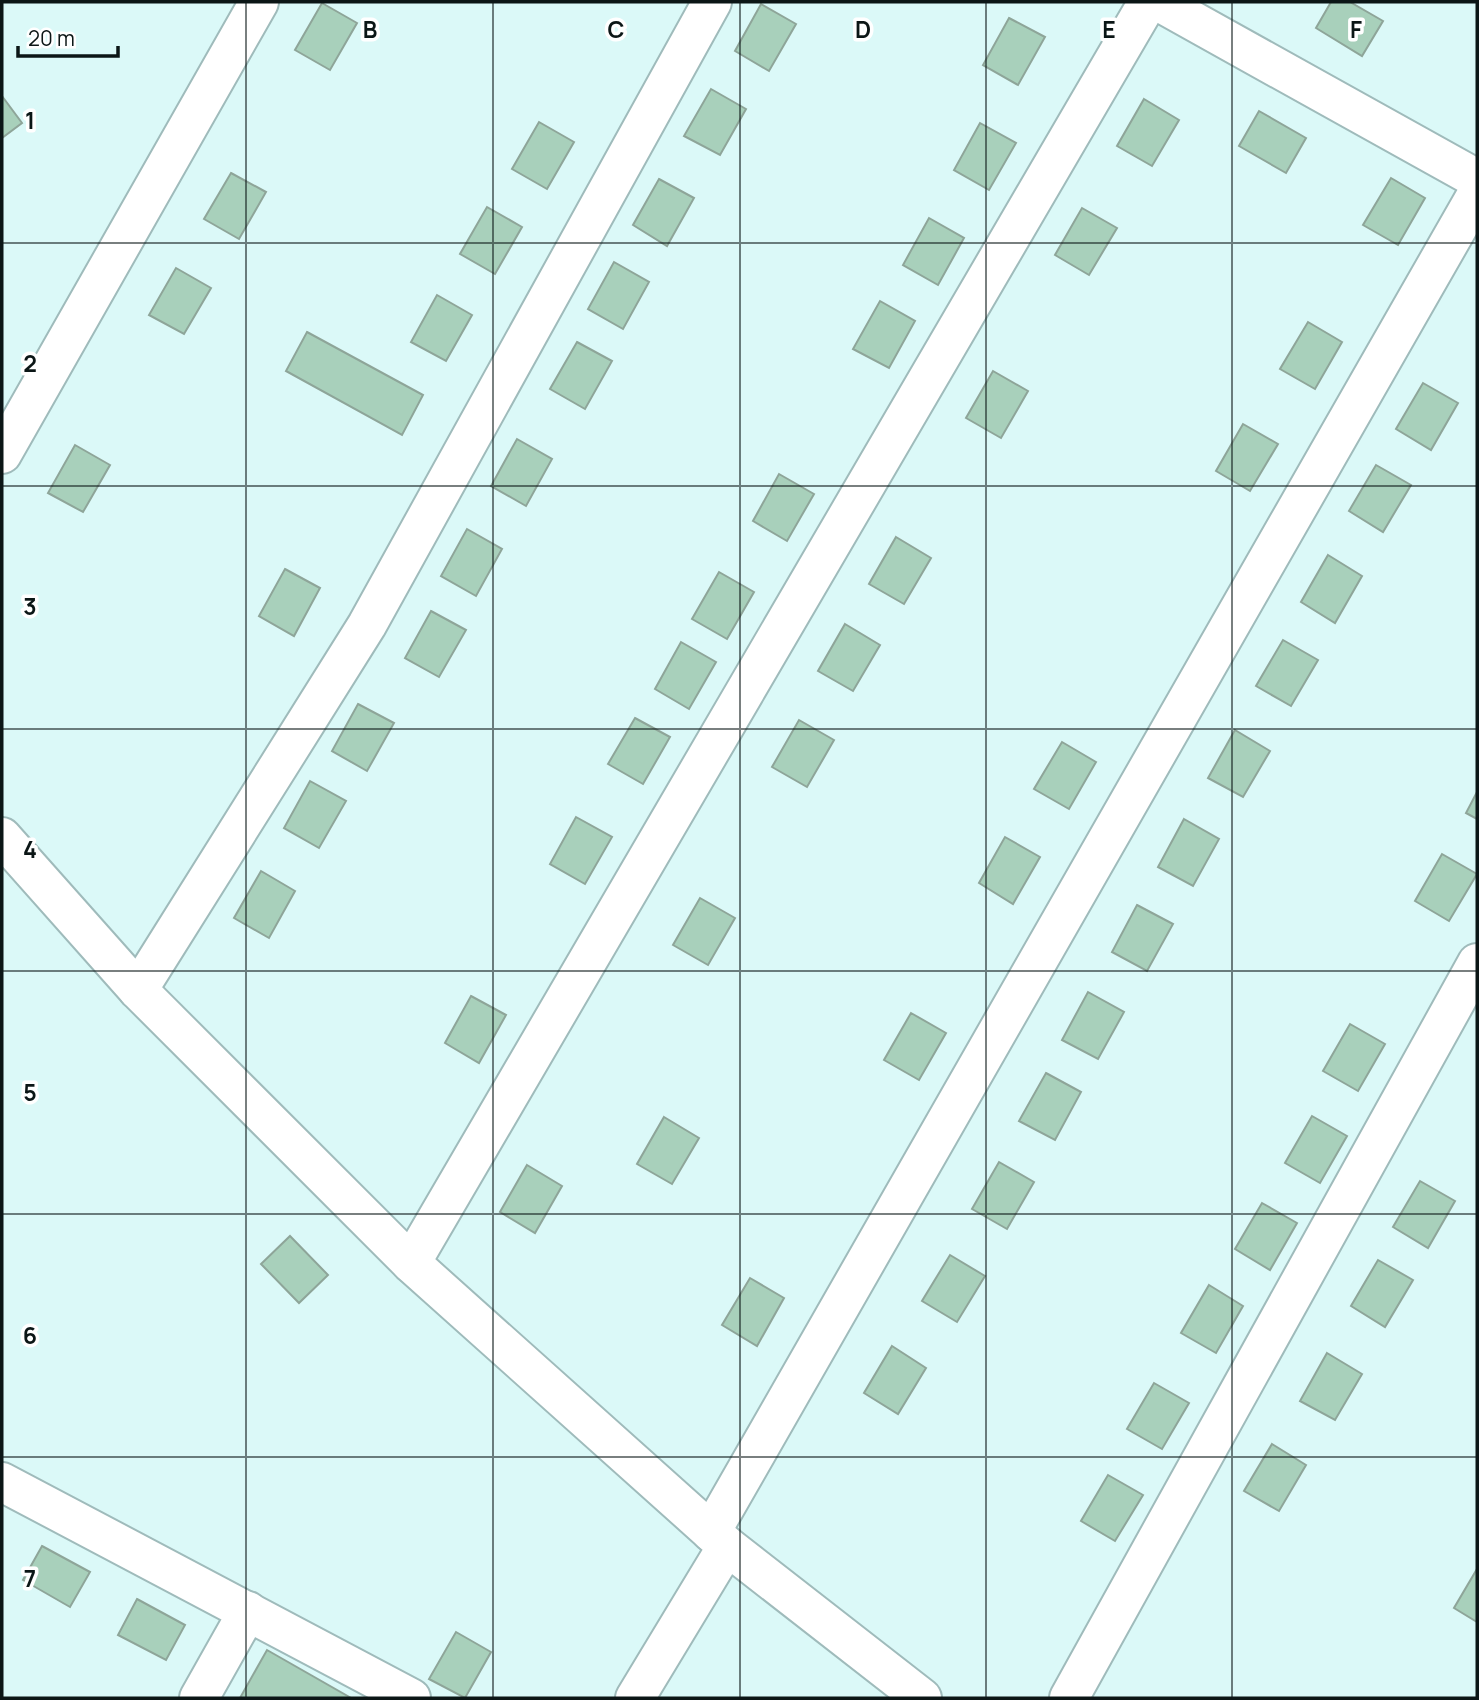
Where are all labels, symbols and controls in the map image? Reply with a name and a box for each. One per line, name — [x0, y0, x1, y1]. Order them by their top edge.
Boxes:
text: B — [363, 13, 377, 45]
text: C — [608, 13, 625, 45]
text: D — [855, 13, 871, 45]
text: E — [1102, 13, 1116, 45]
text: F — [1350, 13, 1362, 45]
scale bar — [18, 14, 117, 58]
text: 20 m — [28, 24, 75, 52]
text: 1 — [25, 104, 35, 136]
text: 2 — [23, 347, 37, 379]
text: 3 — [23, 590, 37, 622]
text: 4 — [23, 833, 37, 865]
text: 5 — [23, 1076, 37, 1108]
text: 6 — [23, 1319, 37, 1351]
text: 7 — [24, 1562, 36, 1594]

